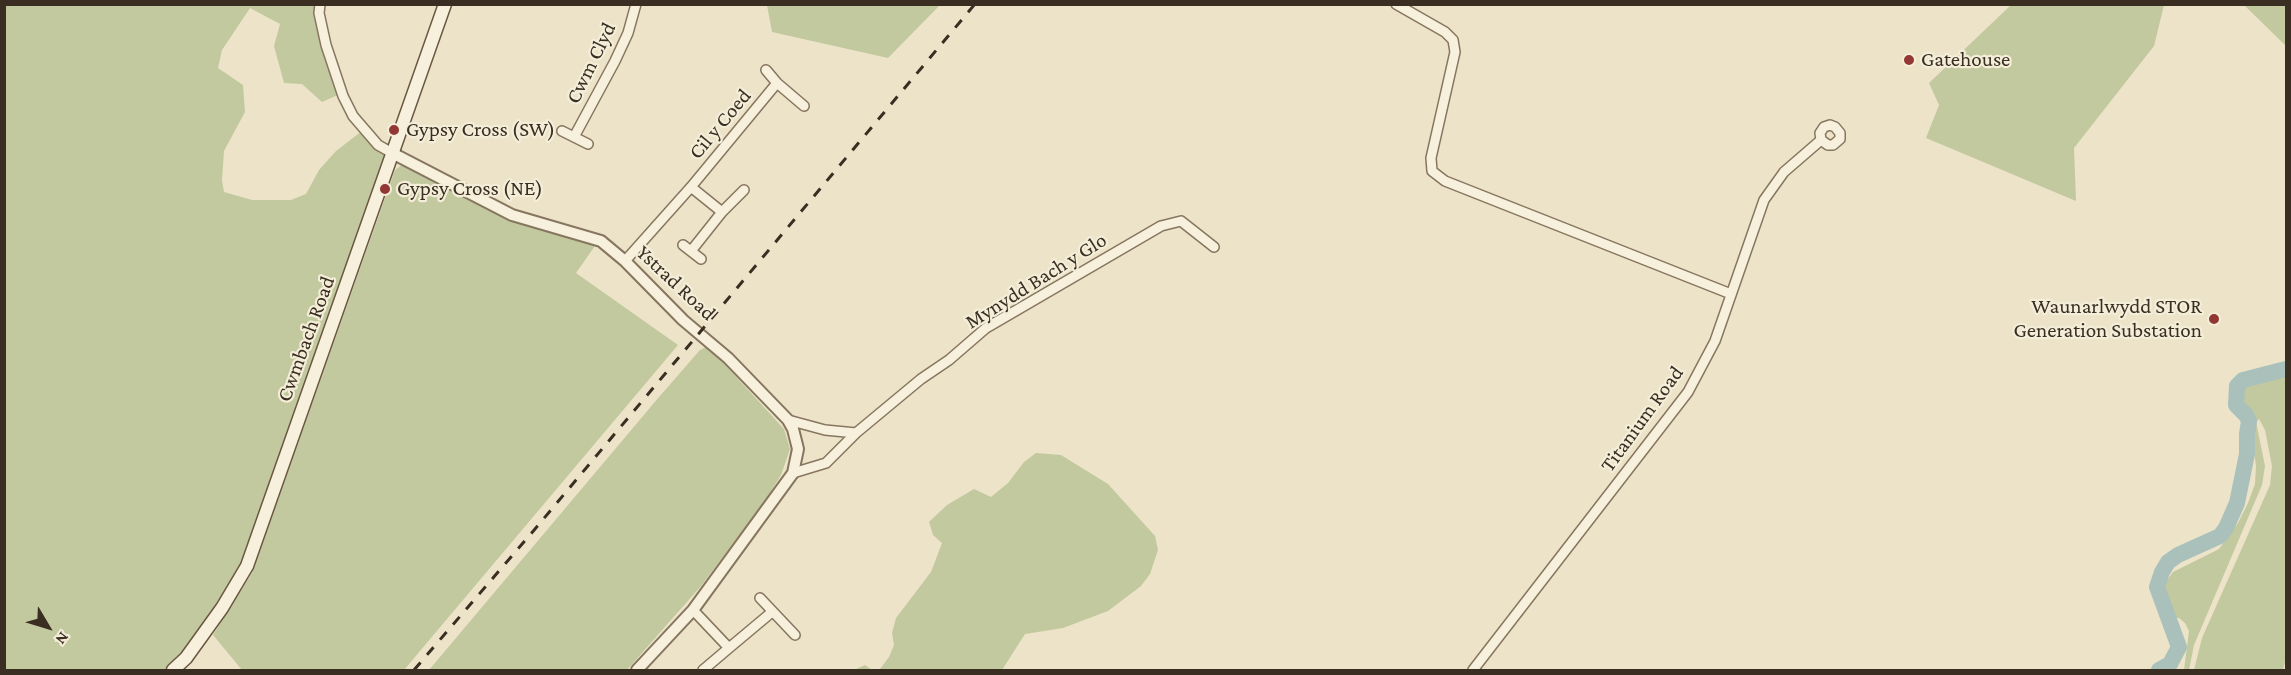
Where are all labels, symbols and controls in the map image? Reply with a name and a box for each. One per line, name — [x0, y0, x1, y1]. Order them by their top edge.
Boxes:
street label: Cwm Clyd — [561, 18, 621, 108]
place label: Gatehouse — [1921, 47, 2010, 73]
marker: Gatehouse — [1902, 53, 1916, 67]
street label: Cil y Coed — [683, 84, 757, 164]
place label: Gypsy Cross (SW) — [406, 117, 555, 143]
marker: Gypsy Cross (SW) — [387, 123, 401, 137]
place label: Gypsy Cross (NE) — [397, 176, 543, 202]
marker: Gypsy Cross (NE) — [378, 182, 392, 196]
street label: Mynydd Bach y Glo — [961, 227, 1111, 335]
street label: Ystrad Road — [631, 240, 721, 326]
street label: Cwmbach Road — [272, 273, 340, 405]
place label: Waunarlwydd STOR Generation Substation — [2013, 294, 2202, 344]
marker: Waunarlwydd STOR Generation Substation — [2207, 312, 2221, 326]
street label: Titanium Road — [1595, 361, 1689, 477]
north arrow — [18, 597, 78, 657]
text: N — [53, 629, 73, 648]

